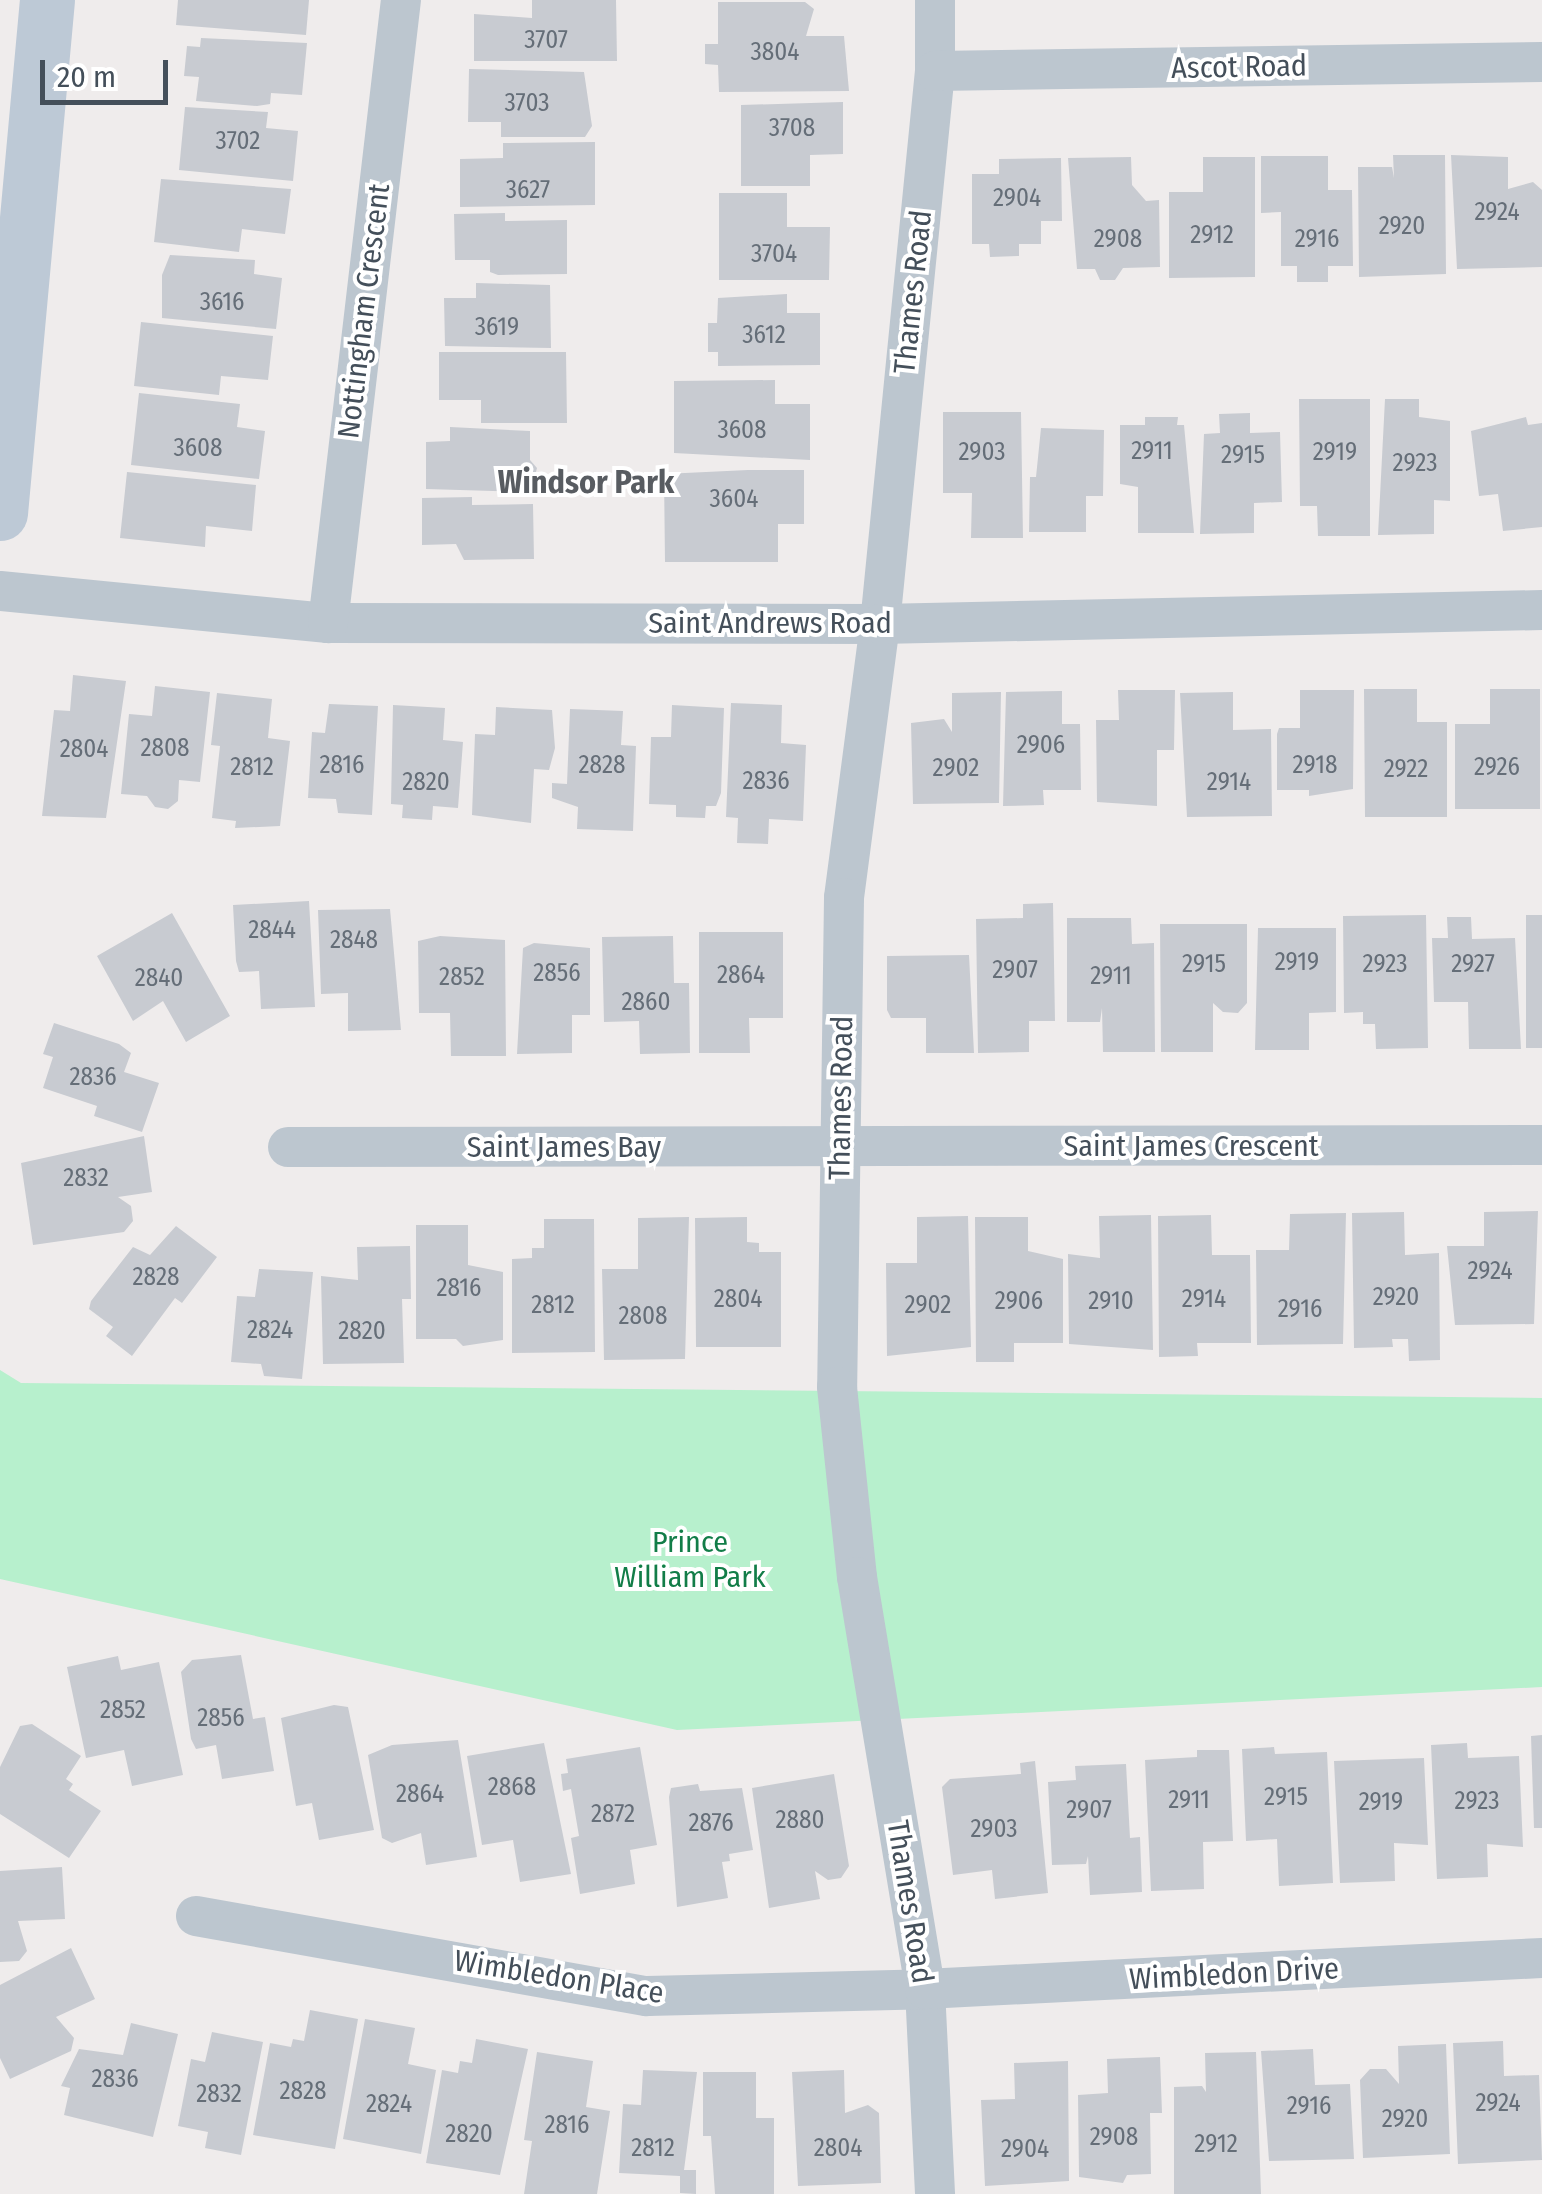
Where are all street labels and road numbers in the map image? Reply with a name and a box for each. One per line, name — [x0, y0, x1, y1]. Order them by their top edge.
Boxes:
street label: Ascot Road — [1171, 48, 1307, 86]
street label: Nottingham Crescent — [331, 182, 397, 440]
street label: Thames Road — [887, 208, 939, 376]
street label: Saint Andrews Road — [648, 605, 892, 641]
street label: Thames Road — [822, 1016, 860, 1180]
street label: Saint James Crescent — [1063, 1128, 1319, 1164]
street label: Saint James Bay — [467, 1129, 661, 1165]
street label: Thames Road — [879, 1818, 941, 1986]
street label: Wimbledon Place — [452, 1943, 666, 2011]
street label: Wimbledon Drive — [1128, 1951, 1340, 1997]

